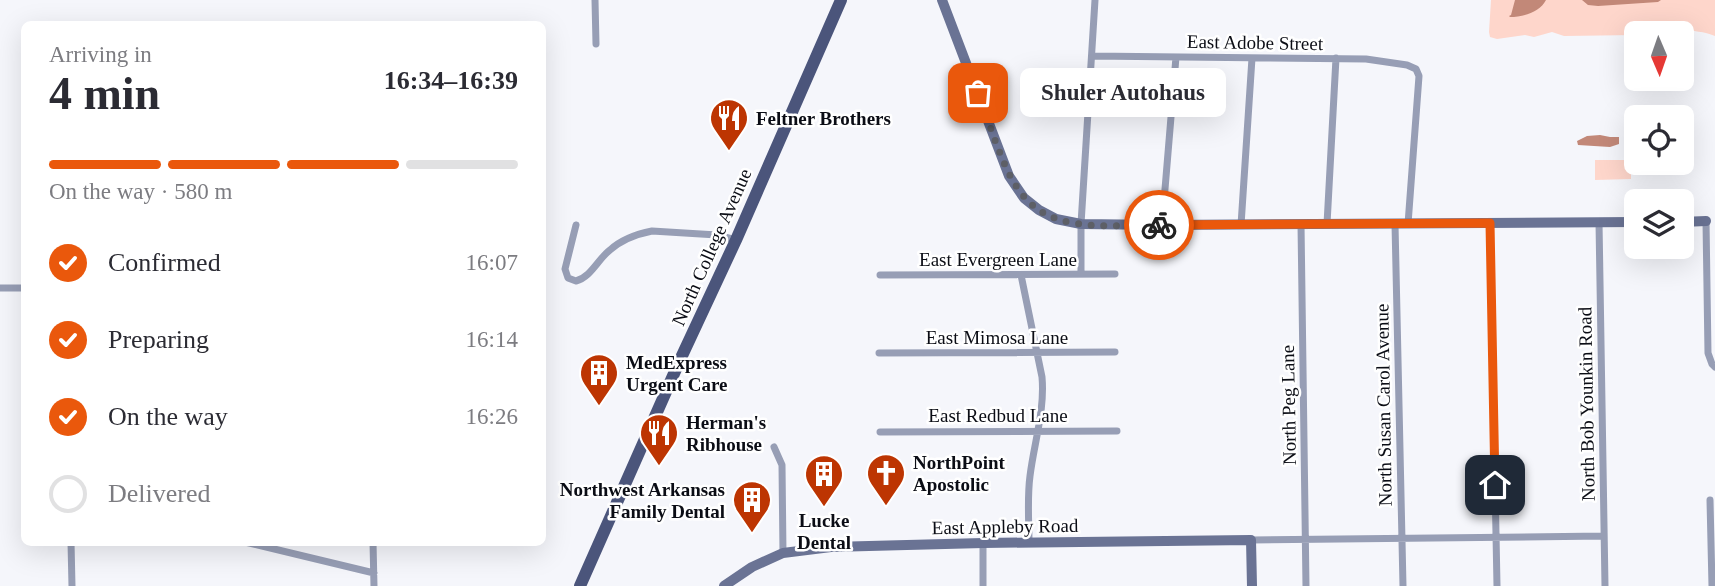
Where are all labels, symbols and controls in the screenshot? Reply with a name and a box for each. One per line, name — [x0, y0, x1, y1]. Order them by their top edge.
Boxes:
north arrow — [1624, 21, 1694, 91]
map controls — [1624, 21, 1694, 259]
street label: East Adobe Street — [1187, 31, 1324, 54]
text: Arriving in — [49, 42, 152, 67]
pin — [948, 63, 1008, 123]
text: 16:34–16:39 — [384, 66, 518, 95]
text: 4 min — [49, 68, 160, 119]
callout: Shuler Autohaus — [1020, 68, 1226, 118]
icon: bag — [959, 74, 997, 112]
text: Shuler Autohaus — [1041, 80, 1205, 105]
restaurant icon: Feltner Brothers — [708, 97, 750, 152]
button: locate — [1624, 105, 1694, 175]
place label: Feltner Brothers — [756, 108, 891, 129]
street label: North College Avenue — [667, 165, 756, 329]
text: On the way · 580 m — [49, 179, 232, 204]
button: layers — [1624, 189, 1694, 259]
courier — [1124, 190, 1194, 260]
icon: bike — [1140, 206, 1178, 244]
icon: check — [49, 244, 87, 282]
text: Confirmed — [108, 248, 221, 277]
street label: East Evergreen Lane — [919, 249, 1077, 270]
text: 16:07 — [466, 250, 518, 275]
street label: North Susan Carol Avenue — [1371, 303, 1396, 507]
street label: North Bob Younkin Road — [1574, 306, 1599, 501]
icon: check — [49, 321, 87, 359]
text: Preparing — [108, 325, 209, 354]
text: 16:14 — [466, 327, 518, 352]
street label: East Mimosa Lane — [926, 327, 1068, 348]
street label: North Peg Lane — [1277, 345, 1300, 465]
building icon: MedExpress Urgent Care — [578, 352, 620, 407]
place label: MedExpress Urgent Care — [626, 352, 727, 395]
icon: check — [49, 398, 87, 436]
text: On the way — [108, 402, 228, 431]
text: 16:26 — [466, 404, 518, 429]
street label: East Redbud Lane — [928, 405, 1068, 426]
restaurant icon: Herman's Ribhouse — [638, 412, 680, 467]
place label: Herman's Ribhouse — [686, 412, 766, 455]
church icon: NorthPoint Apostolic — [865, 452, 907, 507]
place label: NorthPoint Apostolic — [913, 452, 1006, 495]
building icon: Lucke Dental — [803, 453, 845, 508]
pin — [1465, 455, 1525, 515]
icon: home — [1476, 466, 1514, 504]
text: Delivered — [108, 479, 211, 508]
place label: Northwest Arkansas Family Dental — [560, 479, 725, 522]
building icon: Northwest Arkansas Family Dental — [731, 479, 773, 534]
place label: Lucke Dental — [797, 510, 851, 553]
street label: East Appleby Road — [931, 515, 1079, 538]

